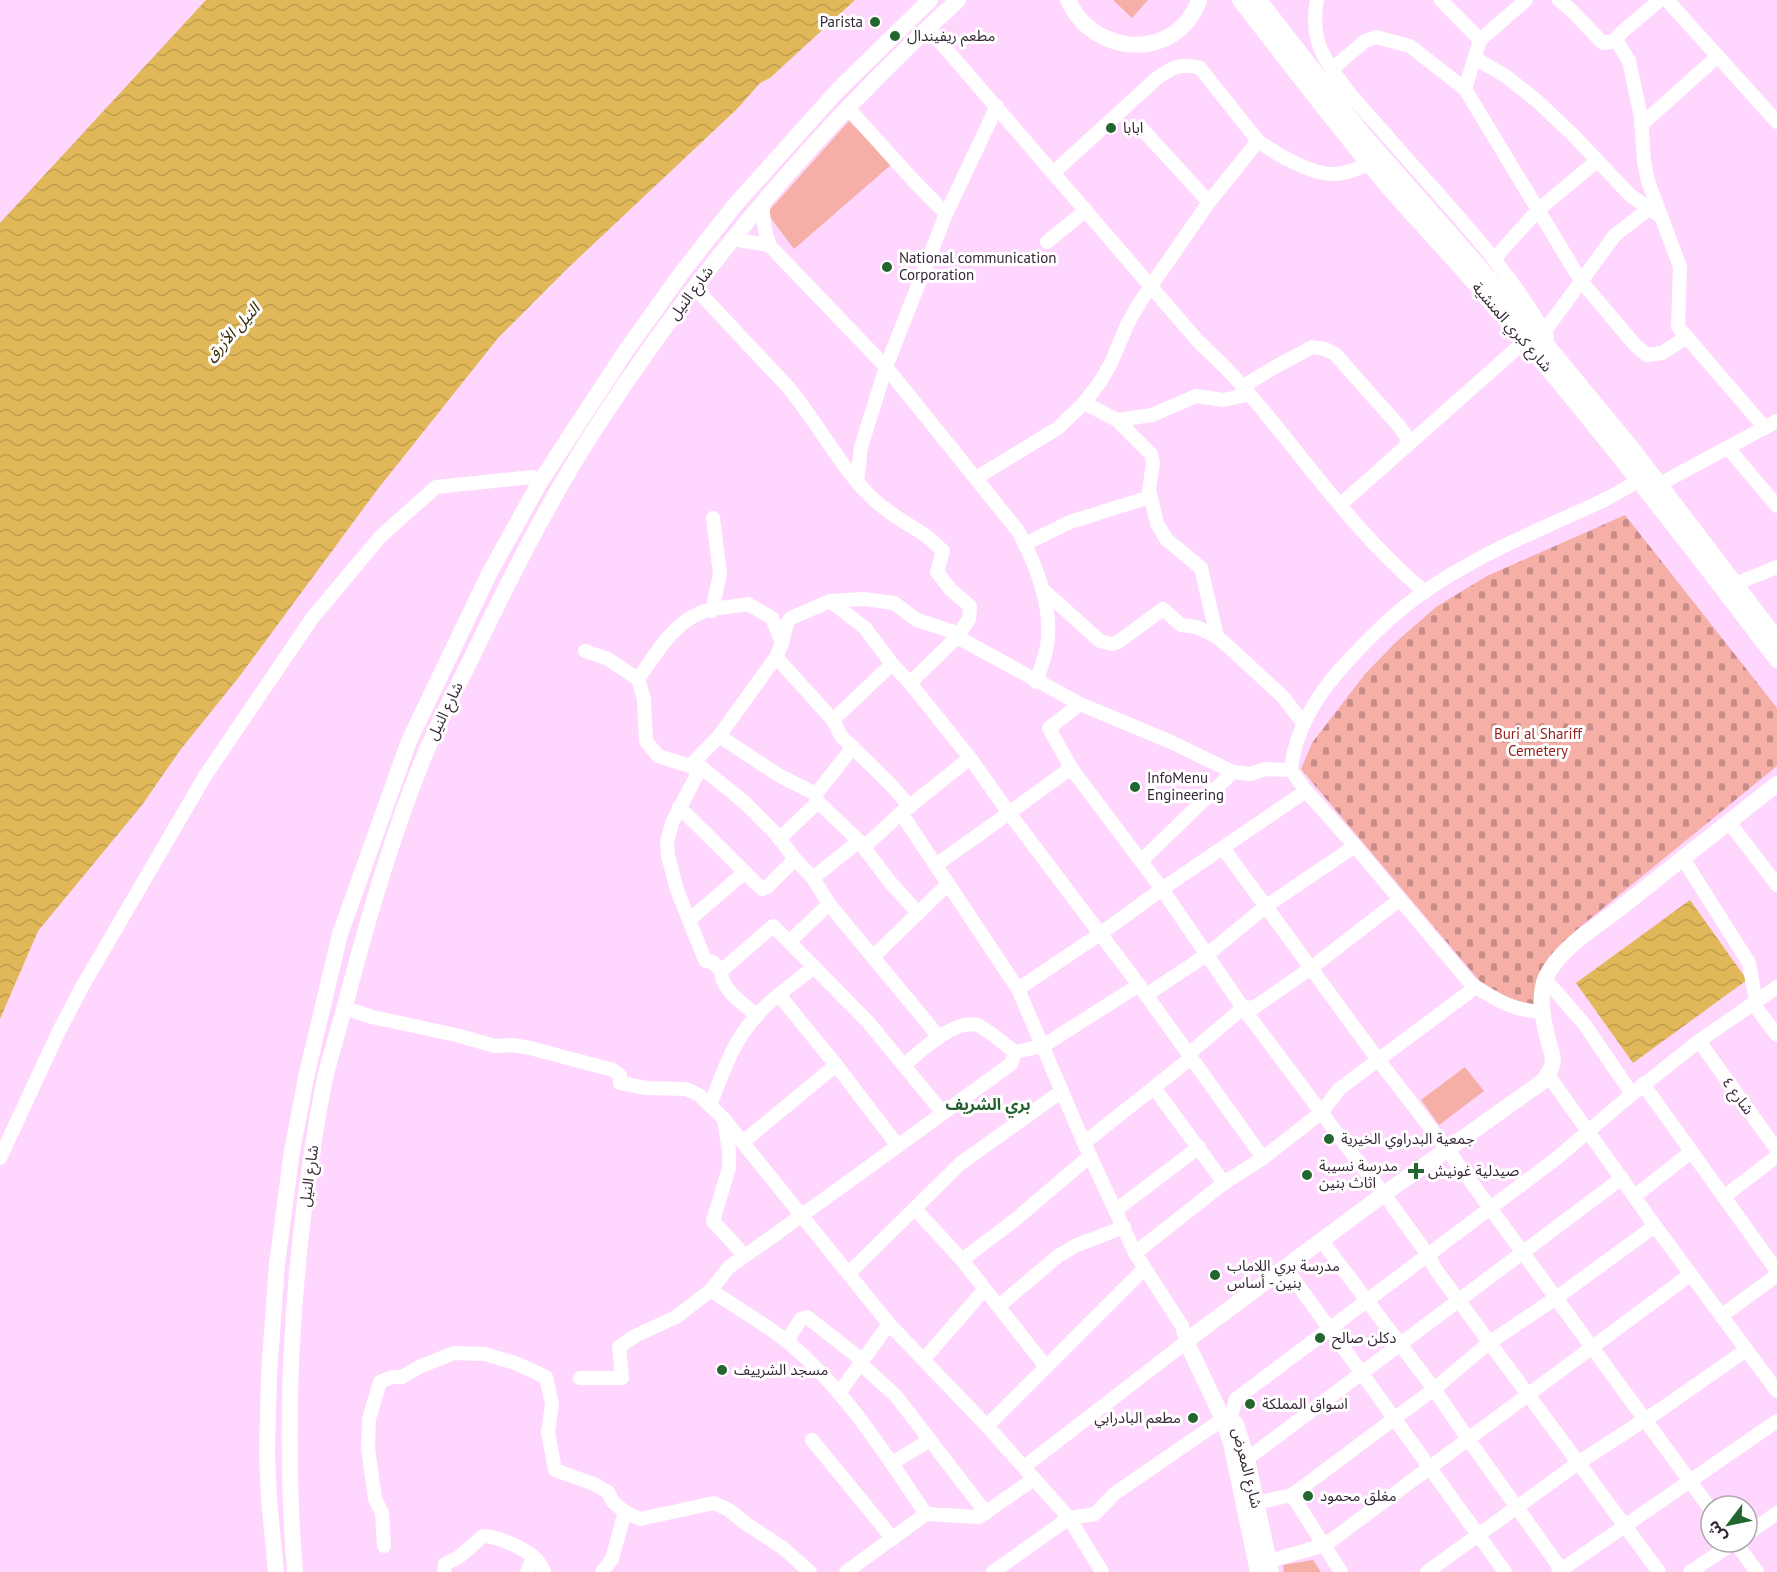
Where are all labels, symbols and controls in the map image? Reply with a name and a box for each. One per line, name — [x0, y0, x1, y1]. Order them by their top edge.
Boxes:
place label: Parista — [820, 12, 863, 31]
marker: Parista — [868, 15, 882, 29]
place label: مطعم ريفيندال — [907, 26, 995, 47]
marker: مطعم ريفيندال — [888, 29, 902, 43]
place label: ابابا — [1123, 118, 1143, 137]
marker: ابابا — [1104, 121, 1118, 135]
place label: National communication Corporation — [899, 248, 1056, 284]
marker: National communication Corporation — [880, 260, 894, 274]
street label: شارع النيل — [664, 262, 720, 325]
street label: شارع كبري المنشية — [1466, 278, 1557, 378]
water label: النيل الأزرق — [200, 297, 265, 366]
street label: شارع النيل — [422, 678, 470, 744]
park label: Buri al Shariff Cemetery — [1494, 724, 1583, 760]
place label: InfoMenu Engineering — [1147, 768, 1224, 804]
marker: InfoMenu Engineering — [1128, 780, 1142, 794]
street label: شارع ٤ — [1716, 1073, 1759, 1120]
district label: بري الشريف — [945, 1094, 1031, 1118]
place label: جمعية البدراوي الخيرية — [1341, 1129, 1475, 1150]
marker: جمعية البدراوي الخيرية — [1322, 1132, 1336, 1146]
street label: شارع النيل — [295, 1143, 325, 1209]
place label: مدرسة نسيبة اثاث بنين — [1319, 1156, 1398, 1192]
place label: صيدلية غونيش — [1428, 1161, 1519, 1180]
marker: صيدلية غونيش — [1409, 1164, 1423, 1178]
marker: مدرسة نسيبة اثاث بنين — [1300, 1168, 1314, 1182]
place label: مدرسة بري اللاماب بنين - أساس — [1227, 1256, 1340, 1292]
marker: مدرسة بري اللاماب بنين - أساس — [1208, 1268, 1222, 1282]
place label: دكلن صالح — [1332, 1328, 1396, 1350]
marker: دكلن صالح — [1313, 1331, 1327, 1345]
place label: مسجد الشرييف — [734, 1360, 828, 1379]
marker: مسجد الشرييف — [715, 1363, 729, 1377]
place label: اسواق المملكة — [1262, 1394, 1348, 1413]
marker: اسواق المملكة — [1243, 1397, 1257, 1411]
place label: مطعم البادرابي — [1094, 1408, 1181, 1429]
marker: مطعم البادرابي — [1186, 1411, 1200, 1425]
street label: شارع المعرض — [1225, 1426, 1267, 1511]
place label: مغلق محمود — [1320, 1486, 1397, 1506]
marker: مغلق محمود — [1301, 1489, 1315, 1503]
north arrow — [1699, 1494, 1759, 1554]
text: ش — [1702, 1517, 1731, 1547]

